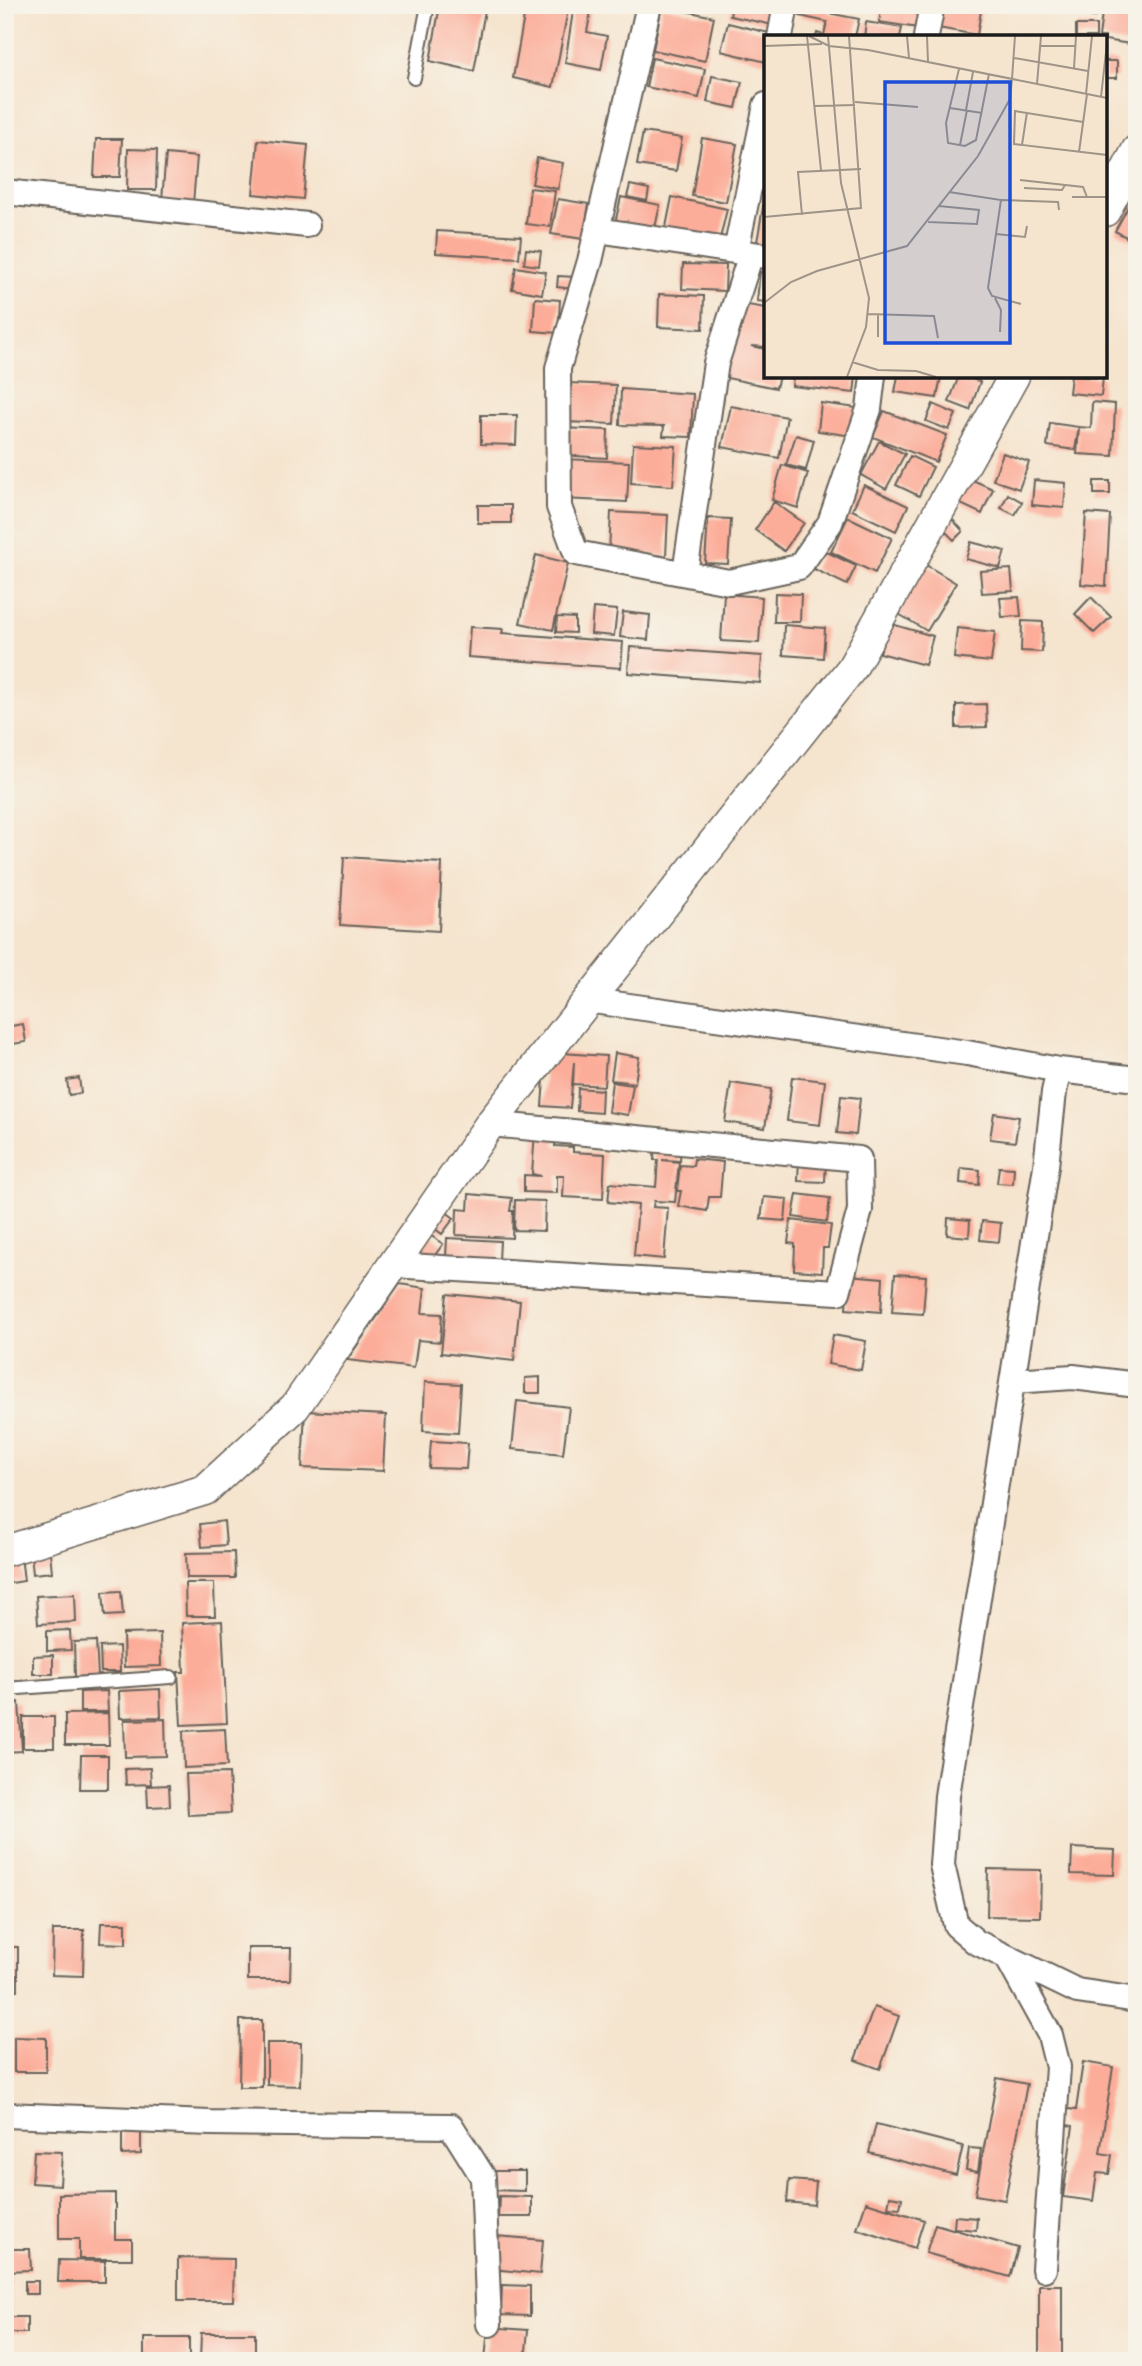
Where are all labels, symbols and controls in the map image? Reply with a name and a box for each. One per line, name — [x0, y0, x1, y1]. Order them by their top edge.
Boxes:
inset map — [764, 35, 1107, 378]

